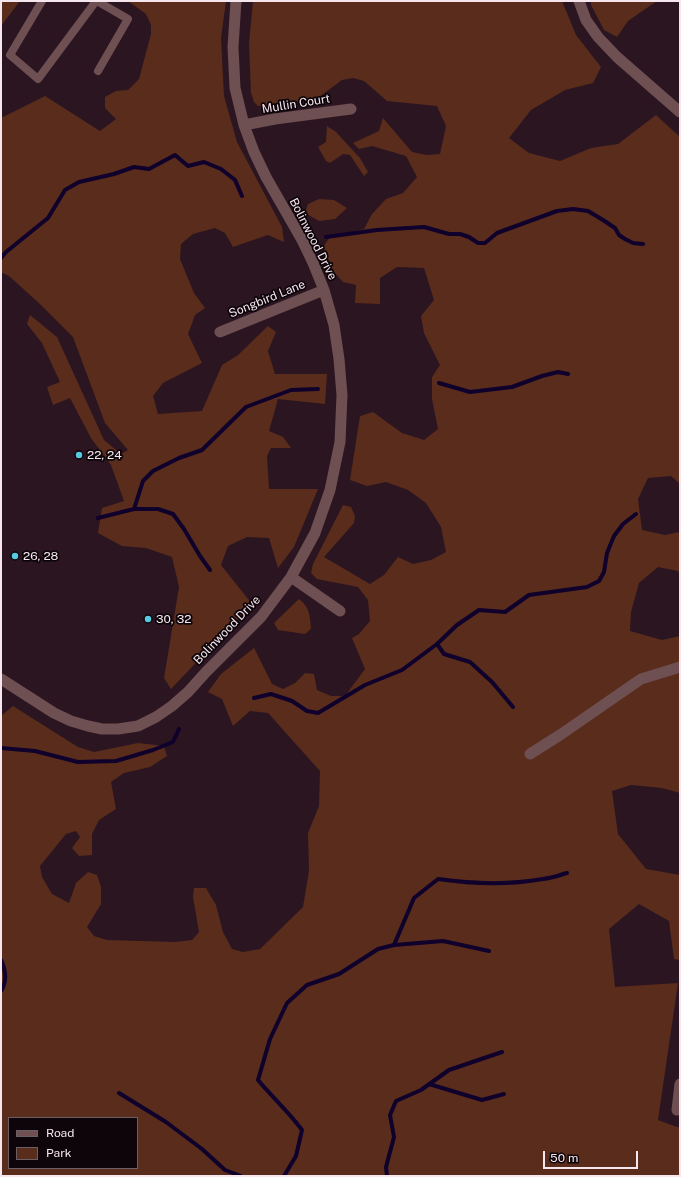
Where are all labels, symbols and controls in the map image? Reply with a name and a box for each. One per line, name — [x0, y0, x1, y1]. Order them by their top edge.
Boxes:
street label: Mullin Court — [261, 92, 331, 116]
street label: Bolinwood Drive — [286, 196, 340, 282]
street label: Songbird Lane — [227, 277, 307, 321]
place label: 22, 24 — [87, 448, 122, 462]
marker: 22, 24 — [74, 450, 84, 460]
place label: 26, 28 — [23, 549, 58, 563]
marker: 26, 28 — [10, 551, 20, 561]
street label: Bolinwood Drive — [191, 593, 263, 667]
place label: 30, 32 — [156, 612, 191, 626]
marker: 30, 32 — [143, 614, 153, 624]
legend — [8, 1117, 138, 1169]
text: Road — [46, 1126, 74, 1140]
scale bar — [545, 1143, 640, 1169]
text: Park — [46, 1146, 72, 1160]
text: 50 m — [550, 1151, 578, 1165]

